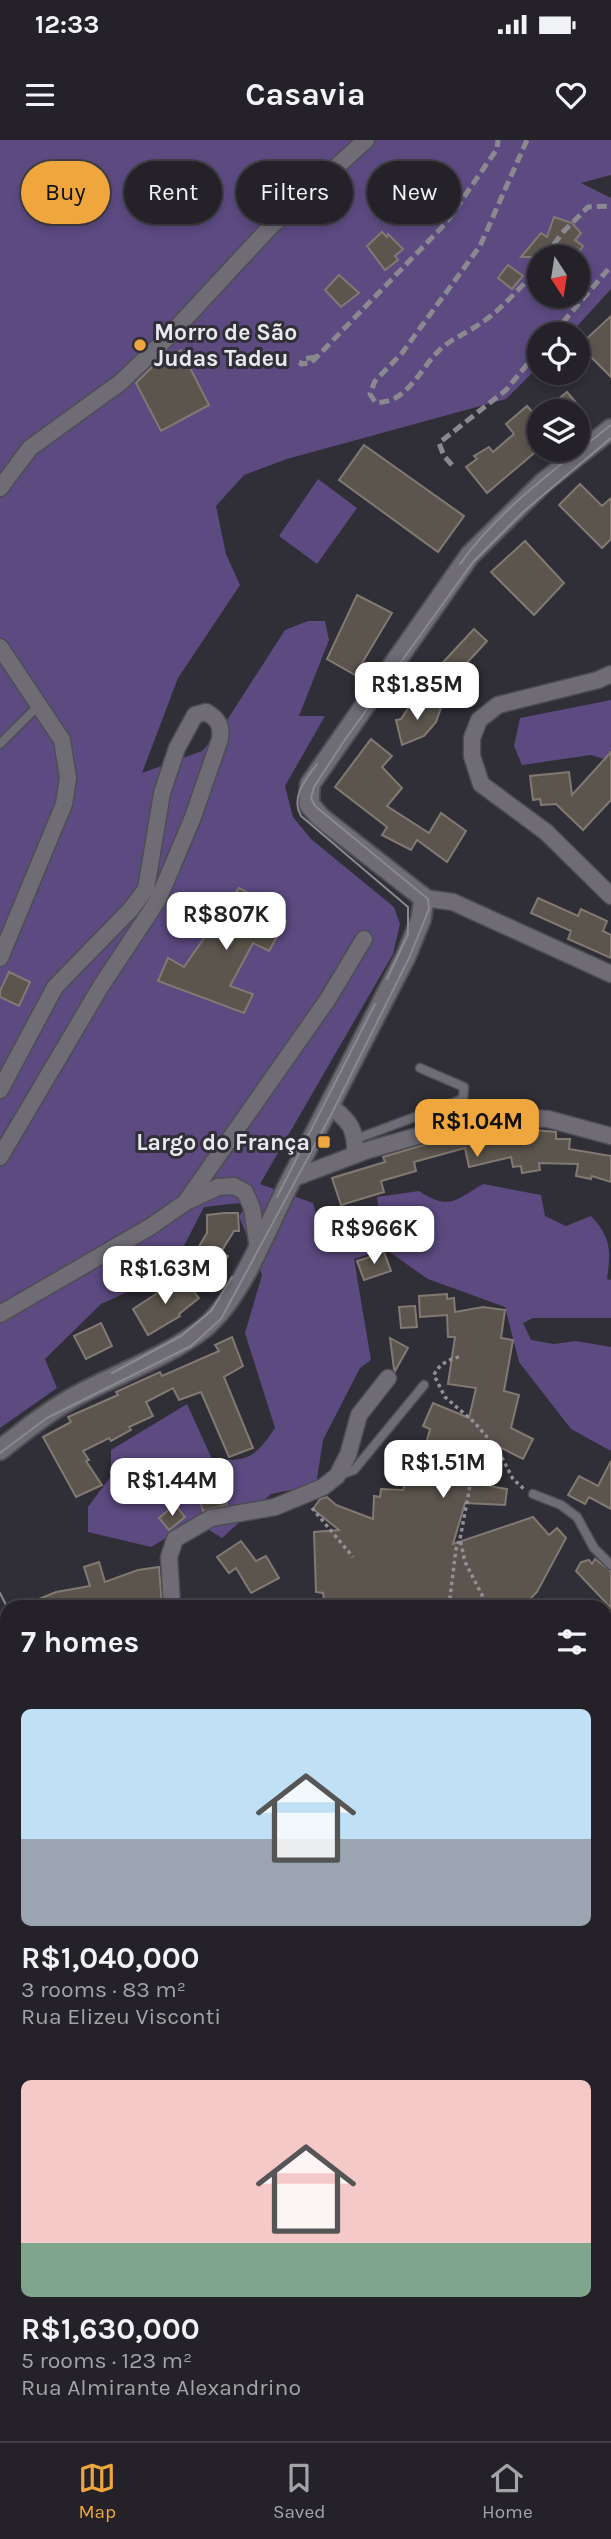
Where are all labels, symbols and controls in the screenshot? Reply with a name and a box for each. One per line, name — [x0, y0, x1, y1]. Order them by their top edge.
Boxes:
text: 12:33 — [35, 9, 99, 40]
icon: menu — [21, 76, 59, 114]
text: Casavia — [245, 76, 366, 113]
icon: heart — [552, 76, 590, 114]
chip: Buy — [21, 161, 110, 224]
chip: Rent — [124, 161, 222, 224]
chip: Filters — [236, 161, 353, 224]
chip: New — [367, 161, 461, 224]
north arrow — [527, 245, 590, 308]
map controls — [527, 245, 590, 462]
place label: Morro de São Judas Tadeu — [154, 319, 297, 372]
button: locate — [527, 322, 590, 385]
marker: Morro de São Judas Tadeu — [132, 337, 148, 353]
button: layers — [527, 399, 590, 462]
pin: R$1.85M — [352, 662, 482, 722]
text: R$1.85M — [371, 671, 463, 698]
pin: R$807K — [169, 892, 283, 952]
text: R$807K — [183, 901, 269, 928]
pin: R$1.04M — [412, 1100, 542, 1159]
text: R$1.04M — [431, 1108, 523, 1135]
place label: Largo do França — [136, 1129, 310, 1156]
marker: Largo do França — [316, 1134, 332, 1150]
pin: R$966K — [317, 1206, 431, 1266]
text: R$966K — [330, 1215, 418, 1242]
pin: R$1.63M — [100, 1246, 230, 1306]
text: R$1.63M — [119, 1255, 211, 1282]
pin: R$1.51M — [378, 1440, 508, 1500]
text: R$1.51M — [400, 1449, 486, 1476]
pin: R$1.44M — [107, 1458, 237, 1518]
text: R$1.44M — [126, 1467, 218, 1494]
icon: filters — [553, 1623, 591, 1661]
text: 7 homes — [21, 1624, 139, 1660]
icon: home — [243, 1755, 369, 1881]
text: R$1,040,000 — [21, 1940, 200, 1976]
text: 3 rooms · 83 m² — [21, 1976, 186, 2003]
text: Rua Elizeu Visconti — [21, 2003, 221, 2030]
icon: home — [243, 2126, 369, 2252]
text: R$1,630,000 — [21, 2311, 200, 2347]
text: 5 rooms · 123 m² — [21, 2347, 192, 2374]
text: Rua Almirante Alexandrino — [21, 2374, 301, 2401]
tab: Map — [78, 2459, 116, 2523]
tab: Saved — [273, 2459, 325, 2523]
tab: Home — [482, 2459, 533, 2523]

